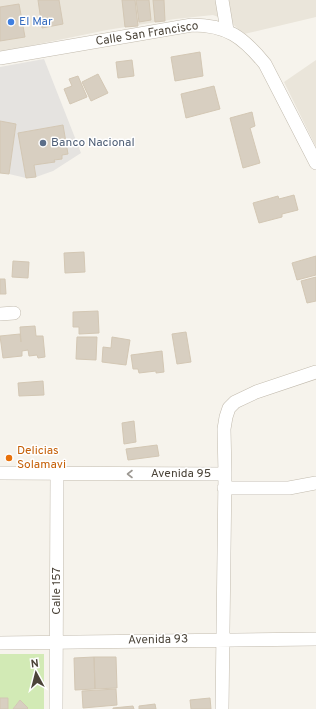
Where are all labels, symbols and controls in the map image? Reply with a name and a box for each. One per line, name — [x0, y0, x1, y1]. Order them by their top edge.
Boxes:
place label: El Mar — [19, 14, 53, 30]
marker: El Mar — [6, 17, 16, 27]
street label: Calle San Francisco — [94, 18, 200, 50]
place label: Banco Nacional — [51, 135, 135, 151]
marker: Banco Nacional — [38, 138, 48, 148]
place label: Delicias Solamavi — [17, 443, 66, 473]
marker: Delicias Solamavi — [4, 453, 14, 463]
street label: Avenida 95 — [151, 466, 211, 482]
one-way arrow — [127, 470, 133, 478]
street label: Calle 157 — [49, 567, 65, 615]
street label: Avenida 93 — [128, 631, 188, 649]
north arrow — [16, 653, 56, 693]
text: N — [30, 657, 40, 671]

